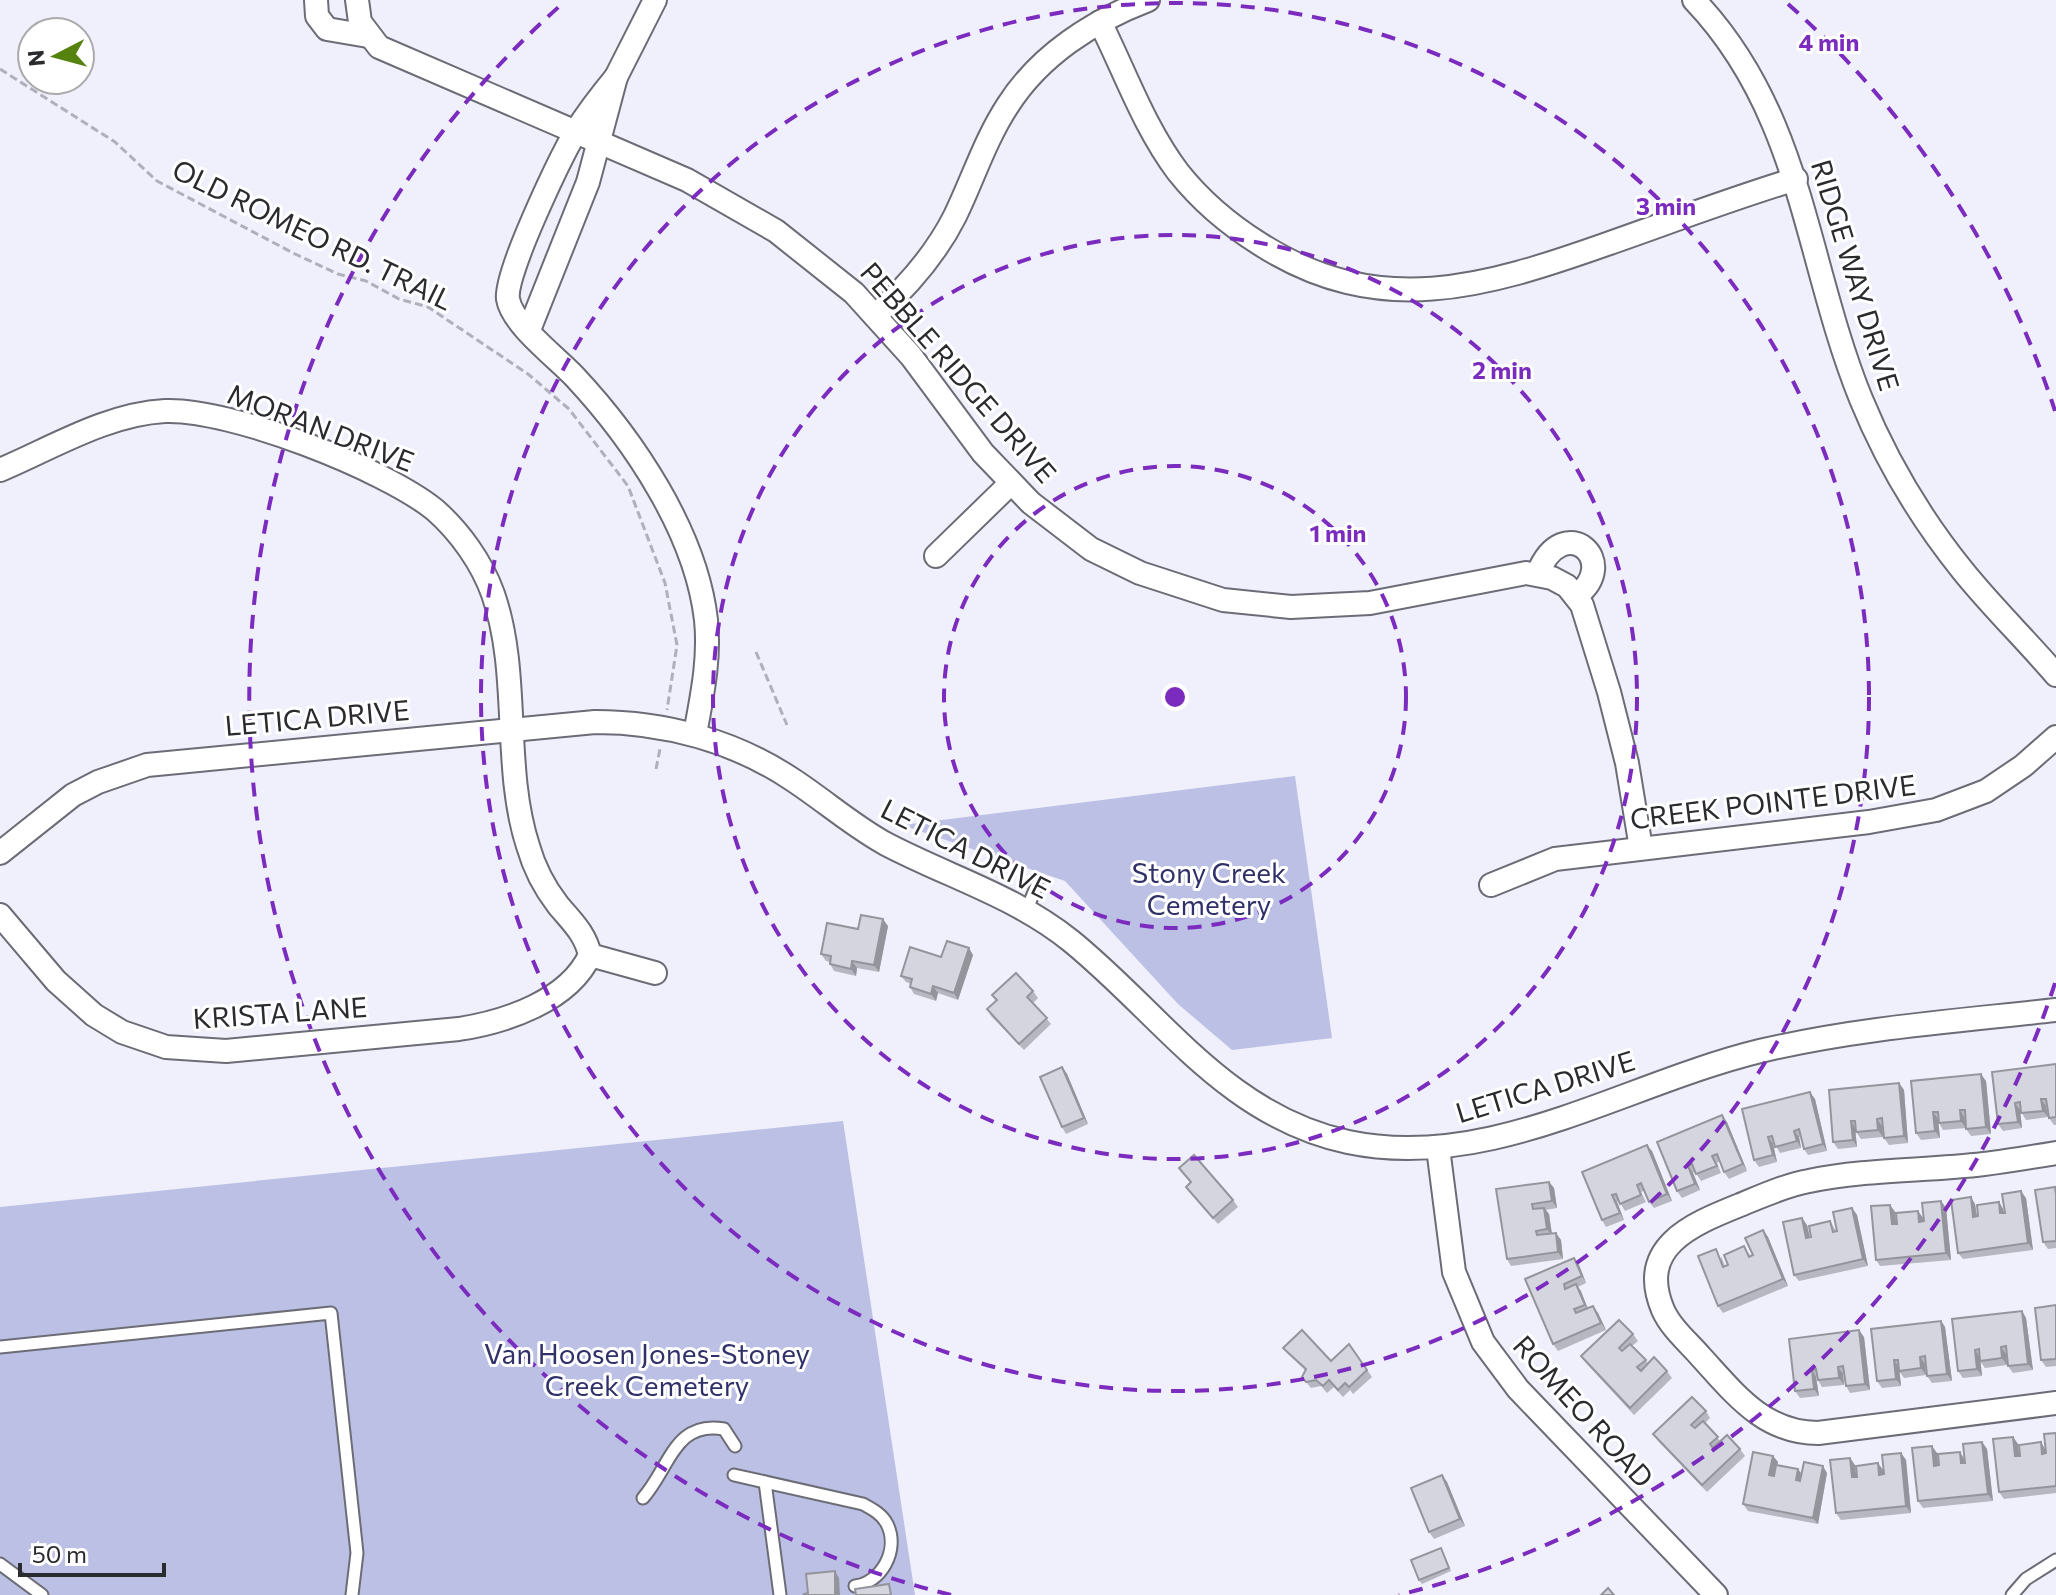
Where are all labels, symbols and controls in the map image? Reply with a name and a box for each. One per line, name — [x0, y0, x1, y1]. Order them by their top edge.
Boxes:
north arrow — [16, 16, 96, 96]
text: 4 min — [1799, 27, 1859, 56]
text: N — [21, 49, 50, 68]
street label: OLD ROMEO RD. TRAIL — [167, 151, 459, 317]
street label: RIDGE WAY DRIVE — [1805, 155, 1907, 395]
text: 3 min — [1636, 191, 1696, 220]
street label: PEBBLE RIDGE DRIVE — [854, 255, 1064, 489]
text: 2 min — [1472, 355, 1532, 384]
street label: MORAN DRIVE — [223, 376, 419, 478]
text: 1 min — [1310, 518, 1366, 547]
centre of rings — [1161, 683, 1189, 711]
street label: LETICA DRIVE — [223, 692, 411, 742]
street label: CREEK POINTE DRIVE — [1628, 767, 1918, 835]
street label: LETICA DRIVE — [876, 791, 1056, 905]
park label: Stony Creek Cemetery — [1132, 855, 1286, 921]
street label: KRISTA LANE — [192, 989, 368, 1035]
street label: LETICA DRIVE — [1451, 1043, 1639, 1129]
street label: ROMEO ROAD — [1507, 1328, 1661, 1494]
park label: Van Hoosen Jones-Stoney Creek Cemetery — [484, 1336, 810, 1402]
scale bar — [20, 1527, 164, 1577]
text: 50 m — [32, 1539, 87, 1568]

